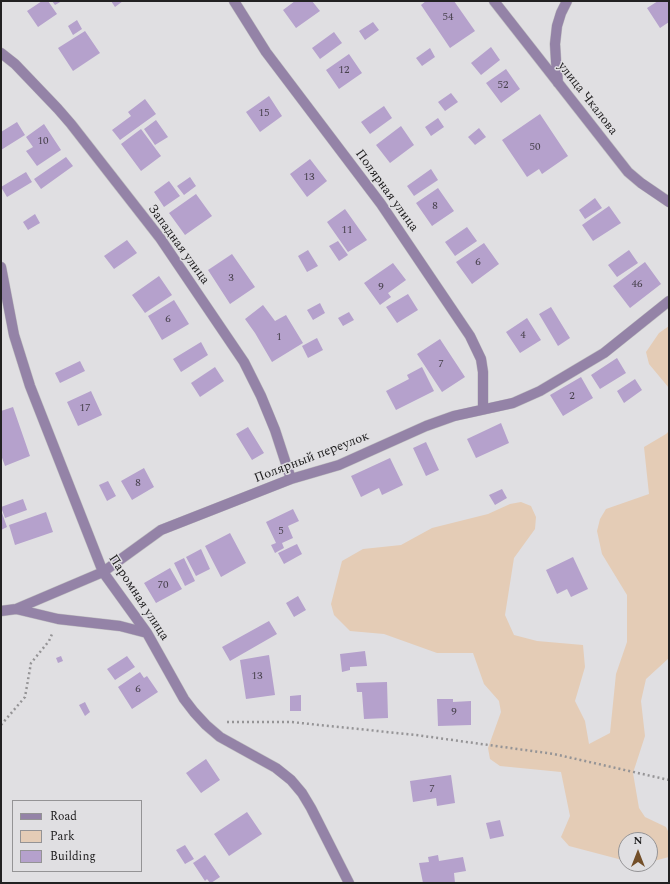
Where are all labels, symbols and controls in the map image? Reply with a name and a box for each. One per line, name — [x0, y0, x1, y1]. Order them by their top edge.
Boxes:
house number: 54 — [443, 11, 453, 25]
street label: улица Чкалова — [554, 59, 620, 139]
house number: 12 — [339, 64, 349, 78]
house number: 52 — [498, 79, 508, 93]
house number: 15 — [259, 107, 269, 121]
house number: 10 — [38, 135, 48, 149]
house number: 50 — [530, 141, 540, 155]
street label: Полярная улица — [351, 147, 421, 235]
house number: 13 — [304, 171, 314, 185]
house number: 8 — [432, 200, 438, 214]
street label: Западная улица — [144, 202, 212, 288]
house number: 11 — [342, 224, 352, 238]
house number: 6 — [475, 256, 481, 270]
house number: 3 — [228, 272, 234, 286]
house number: 46 — [632, 278, 642, 292]
house number: 9 — [378, 281, 384, 295]
house number: 6 — [165, 313, 171, 327]
house number: 4 — [520, 329, 526, 343]
house number: 1 — [276, 331, 282, 345]
house number: 7 — [438, 358, 444, 372]
house number: 2 — [569, 390, 575, 404]
house number: 17 — [80, 402, 90, 416]
street label: Полярный переулок — [252, 429, 372, 487]
house number: 8 — [135, 477, 141, 491]
house number: 5 — [278, 525, 284, 539]
street label: Паромная улица — [104, 552, 172, 644]
house number: 70 — [158, 579, 168, 593]
house number: 13 — [252, 670, 262, 684]
house number: 6 — [135, 683, 141, 697]
house number: 9 — [451, 706, 457, 720]
house number: 7 — [429, 783, 435, 797]
legend — [12, 800, 142, 872]
text: Road — [50, 807, 77, 826]
text: Park — [50, 827, 75, 846]
north arrow — [618, 832, 658, 872]
text: N — [634, 832, 642, 849]
text: Building — [50, 847, 96, 866]

